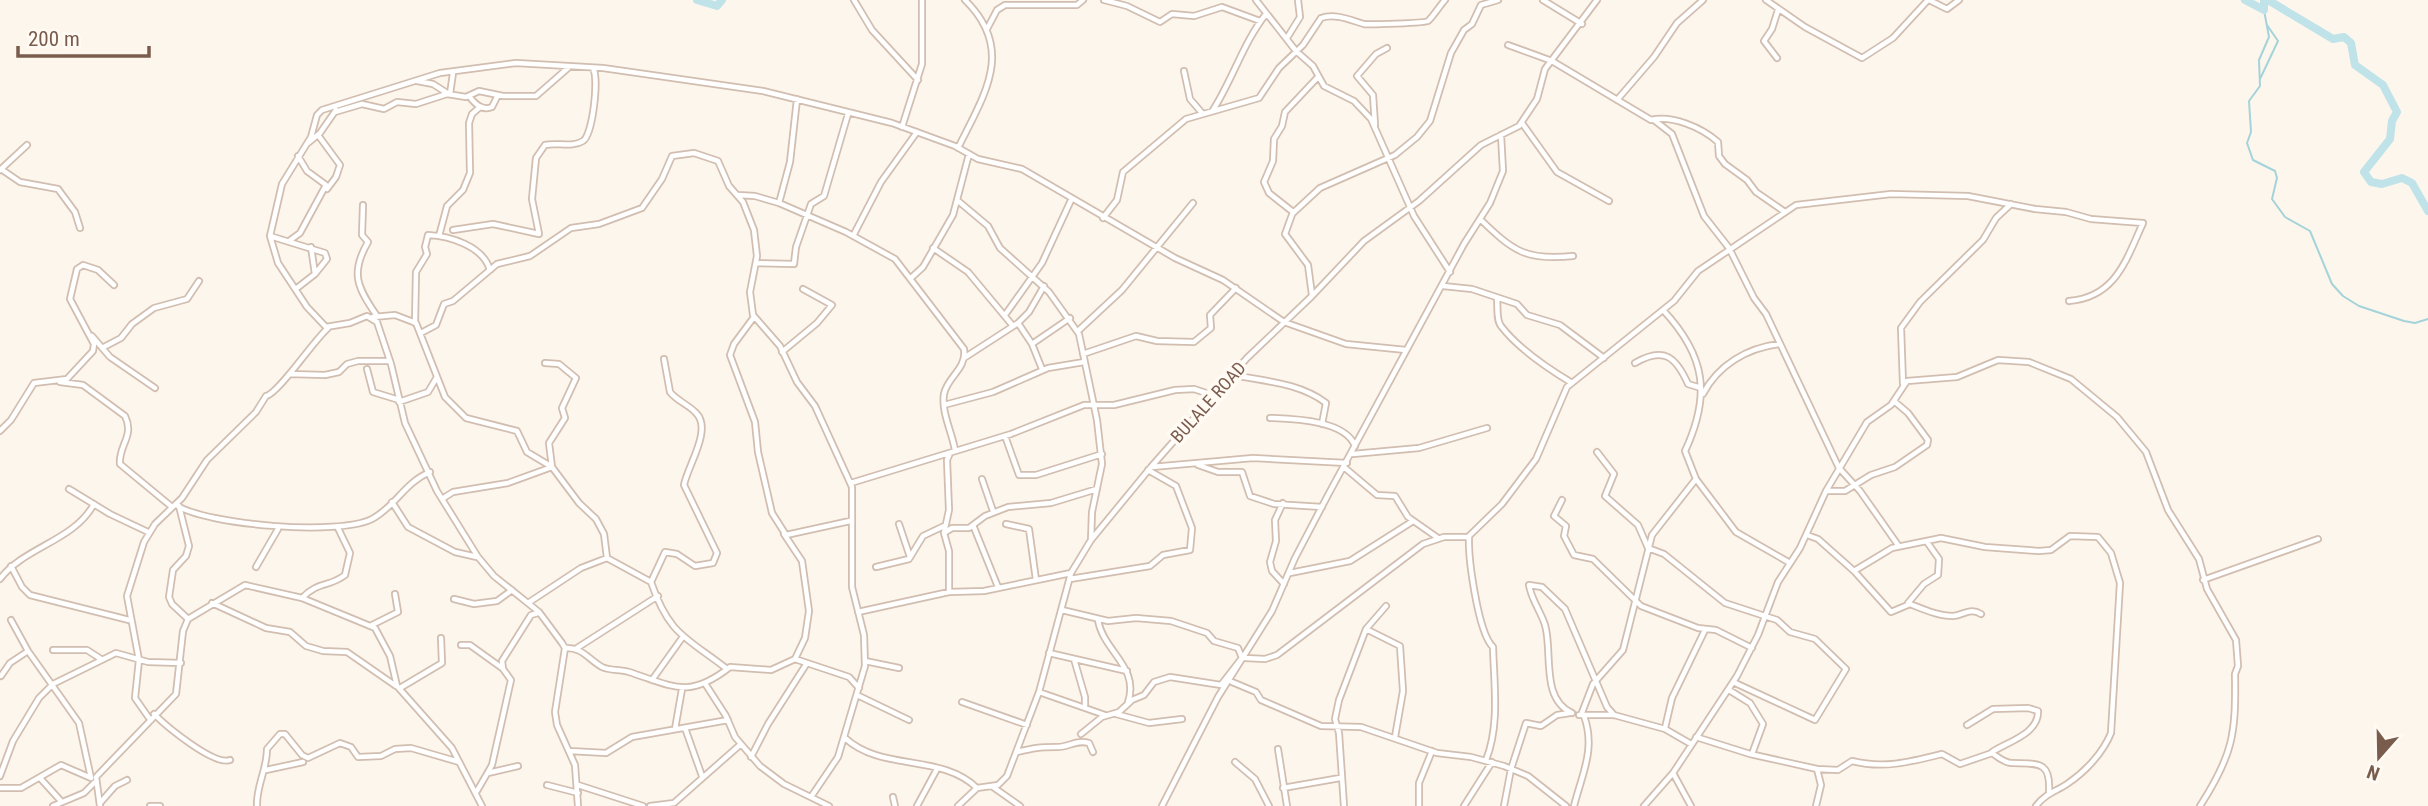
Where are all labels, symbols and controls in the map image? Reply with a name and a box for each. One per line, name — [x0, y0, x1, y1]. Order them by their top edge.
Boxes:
scale bar — [18, 14, 149, 58]
text: 200 m — [28, 27, 80, 51]
street label: BULALE ROAD — [1166, 357, 1250, 447]
north arrow — [2344, 722, 2414, 792]
text: N — [2364, 760, 2383, 785]

